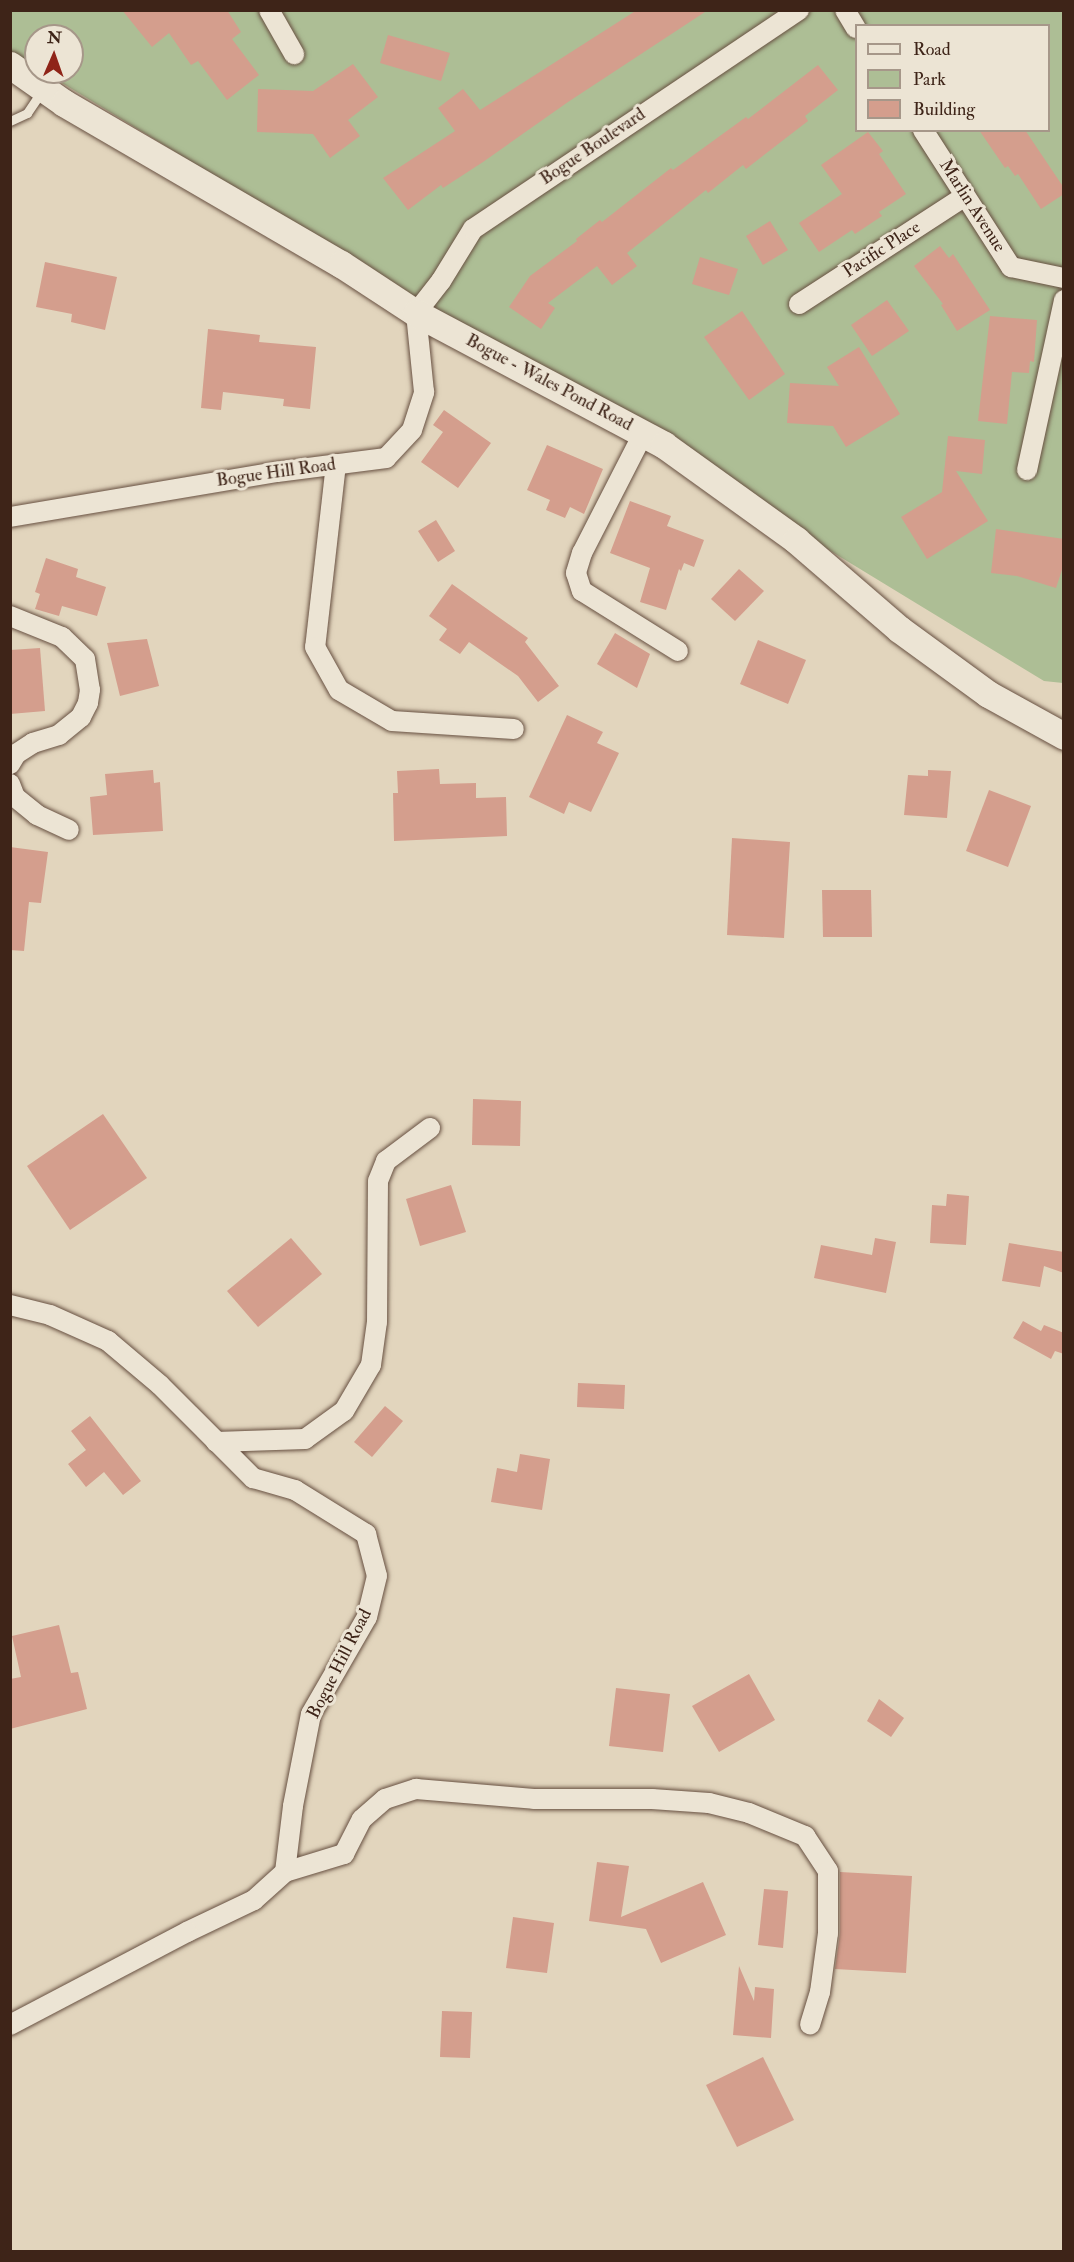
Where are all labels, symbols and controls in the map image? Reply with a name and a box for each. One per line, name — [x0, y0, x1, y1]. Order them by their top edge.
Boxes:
north arrow — [24, 24, 84, 84]
legend — [855, 24, 1050, 132]
text: N — [47, 28, 62, 48]
text: Road — [913, 38, 951, 61]
text: Park — [913, 68, 946, 91]
text: Building — [913, 98, 975, 121]
street label: Bogue Boulevard — [536, 104, 650, 190]
street label: Marlin Avenue — [934, 156, 1010, 256]
street label: Pacific Place — [839, 217, 925, 283]
street label: Bogue - Wales Pond Road — [462, 330, 636, 436]
street label: Bogue Hill Road — [215, 454, 337, 492]
street label: Bogue Hill Road — [303, 1606, 377, 1722]

